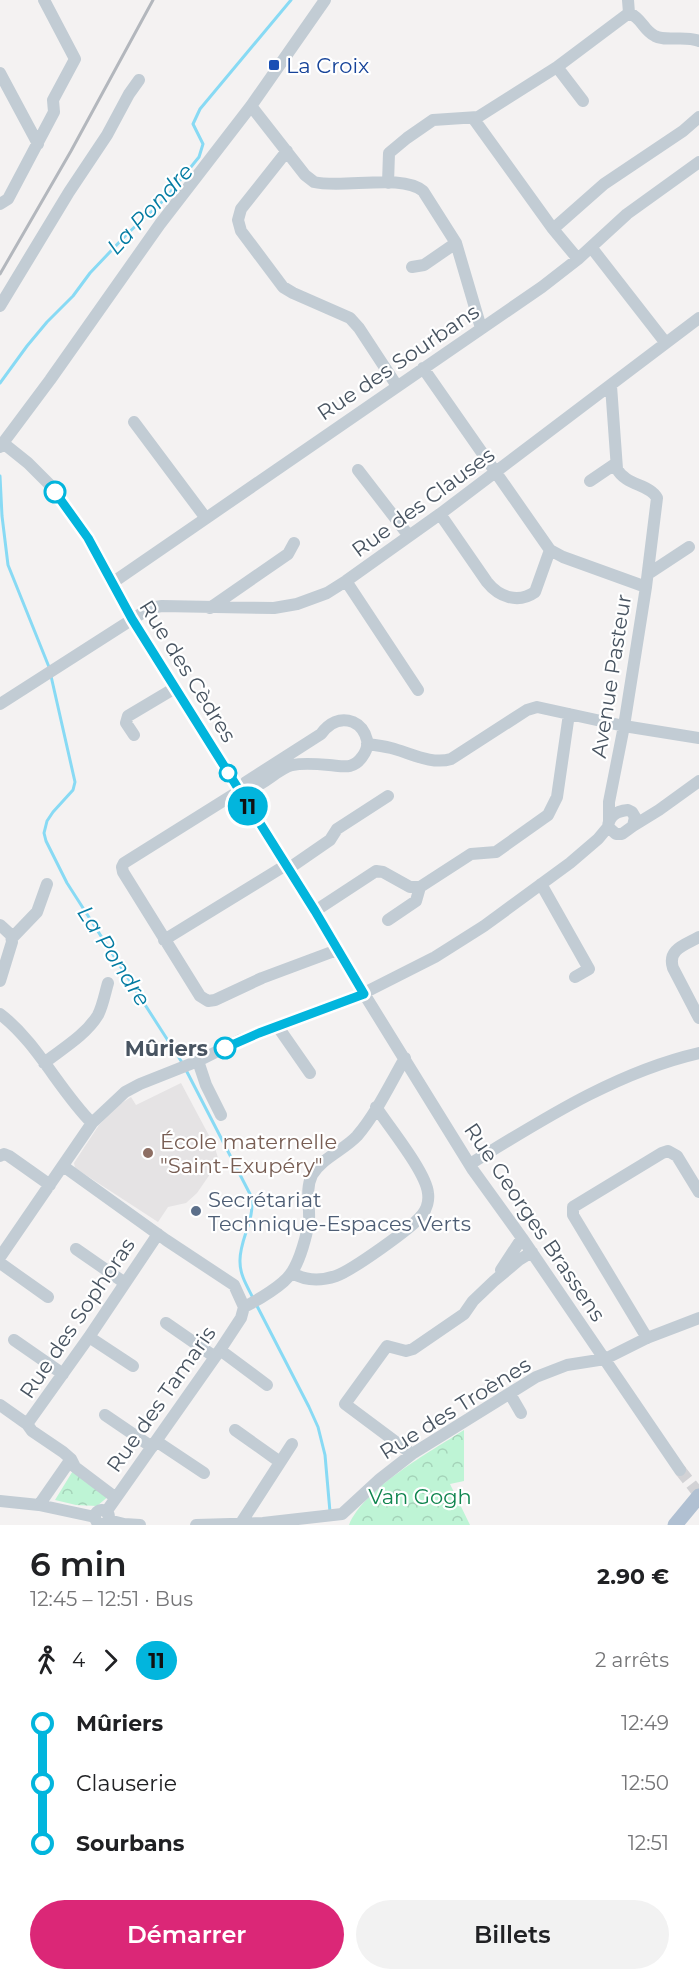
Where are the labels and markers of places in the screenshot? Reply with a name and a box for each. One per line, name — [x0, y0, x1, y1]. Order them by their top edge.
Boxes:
place label: La Croix — [286, 53, 369, 78]
marker: La Croix — [267, 58, 281, 72]
unlabelled marker — [44, 481, 66, 503]
unlabelled marker — [219, 764, 237, 782]
place label: Mûriers — [125, 1036, 208, 1061]
marker: Mûriers — [214, 1037, 236, 1059]
place label: École maternelle "Saint-Exupéry" — [160, 1129, 337, 1178]
marker: École maternelle "Saint-Exupéry" — [141, 1146, 155, 1160]
place label: Secrétariat Technique-Espaces Verts — [208, 1187, 471, 1236]
marker: Secrétariat Technique-Espaces Verts — [189, 1204, 203, 1218]

